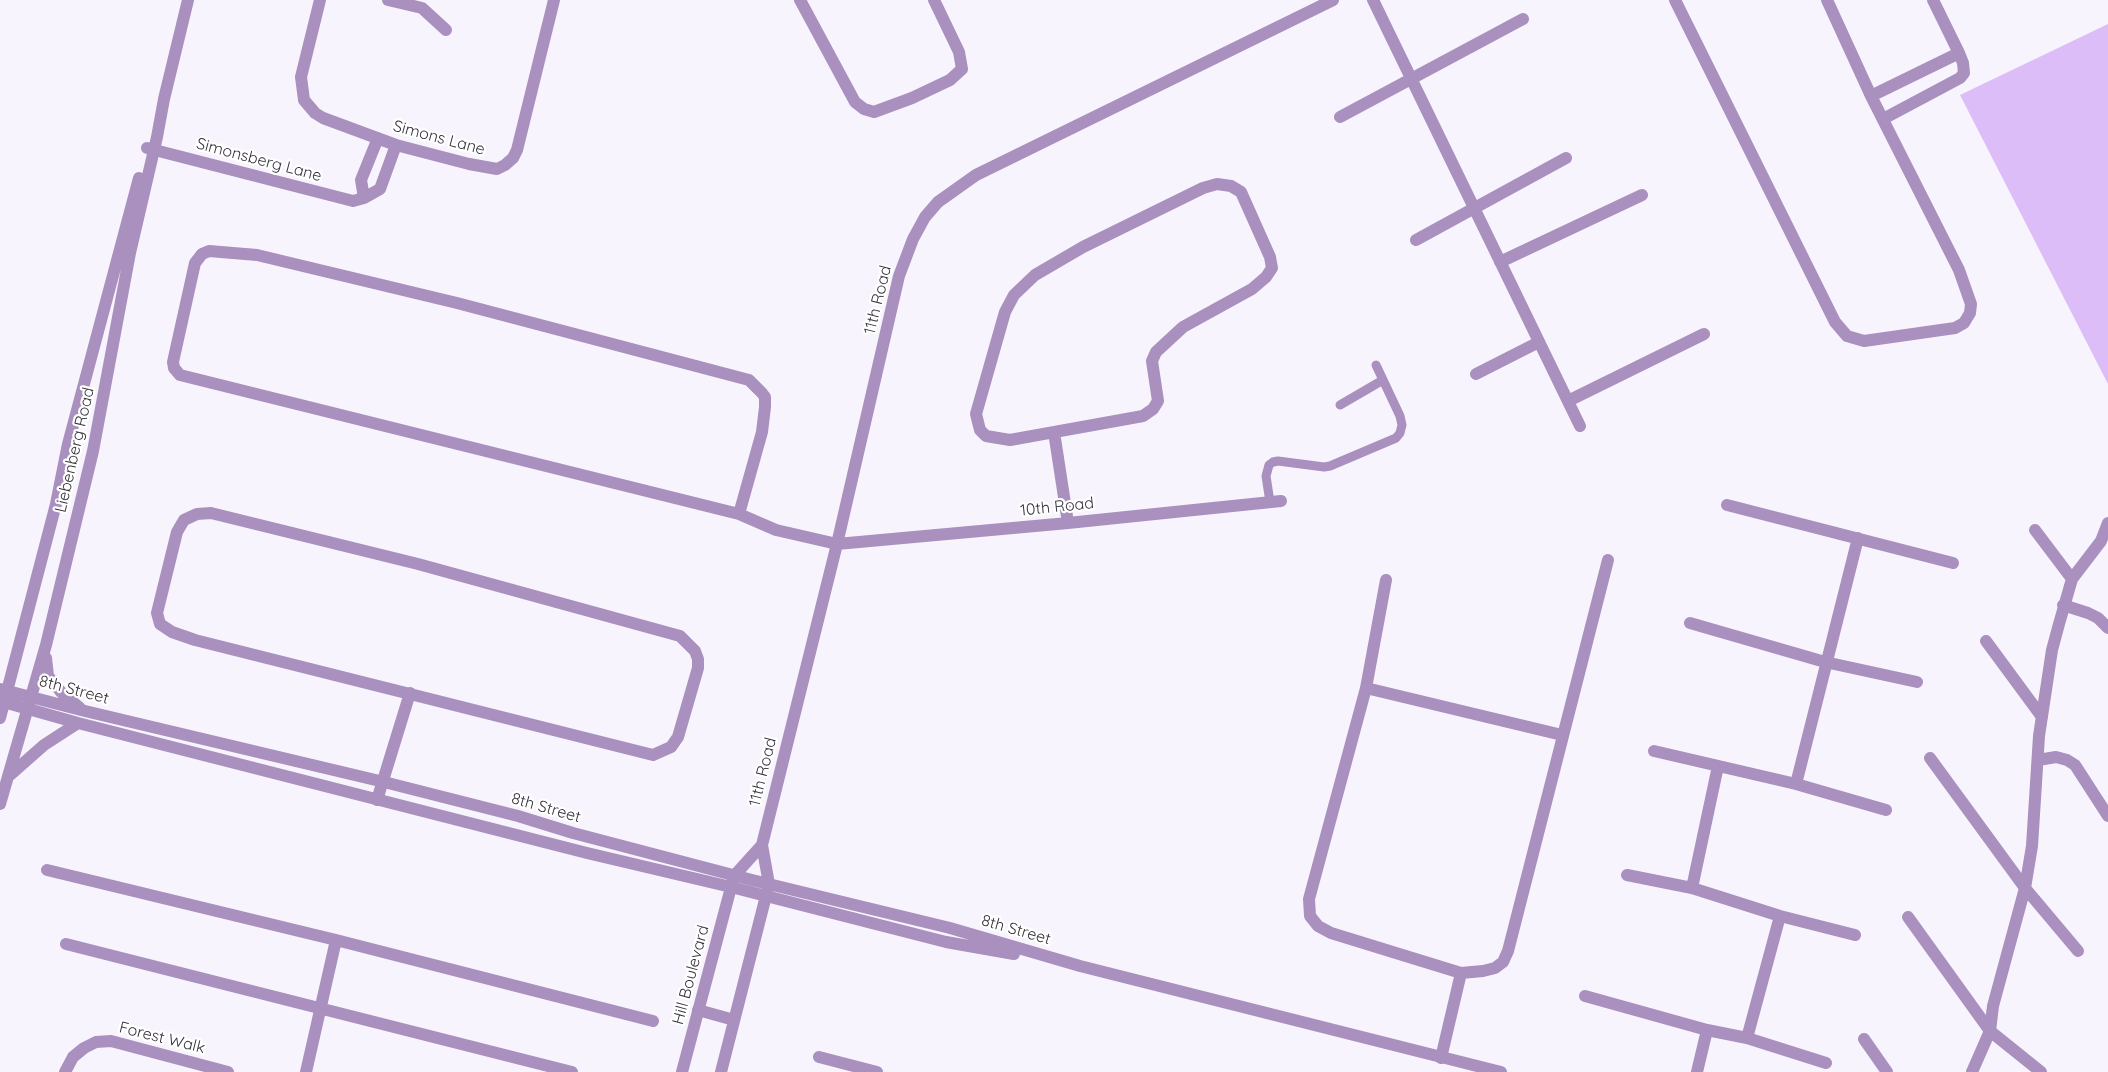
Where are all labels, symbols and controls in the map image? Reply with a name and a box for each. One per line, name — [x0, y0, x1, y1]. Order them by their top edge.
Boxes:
street label: Simons Lane — [391, 117, 487, 159]
street label: Simonsberg Lane — [194, 134, 324, 186]
street label: 11th Road — [860, 264, 896, 336]
street label: Liebenberg Road — [51, 386, 99, 514]
street label: 10th Road — [1019, 494, 1095, 520]
street label: 8th Street — [37, 672, 111, 708]
street label: 11th Road — [745, 736, 781, 808]
street label: 8th Street — [509, 789, 583, 827]
street label: 8th Street — [979, 911, 1053, 949]
street label: Hill Boulevard — [669, 923, 713, 1027]
street label: Forest Walk — [117, 1018, 207, 1058]

